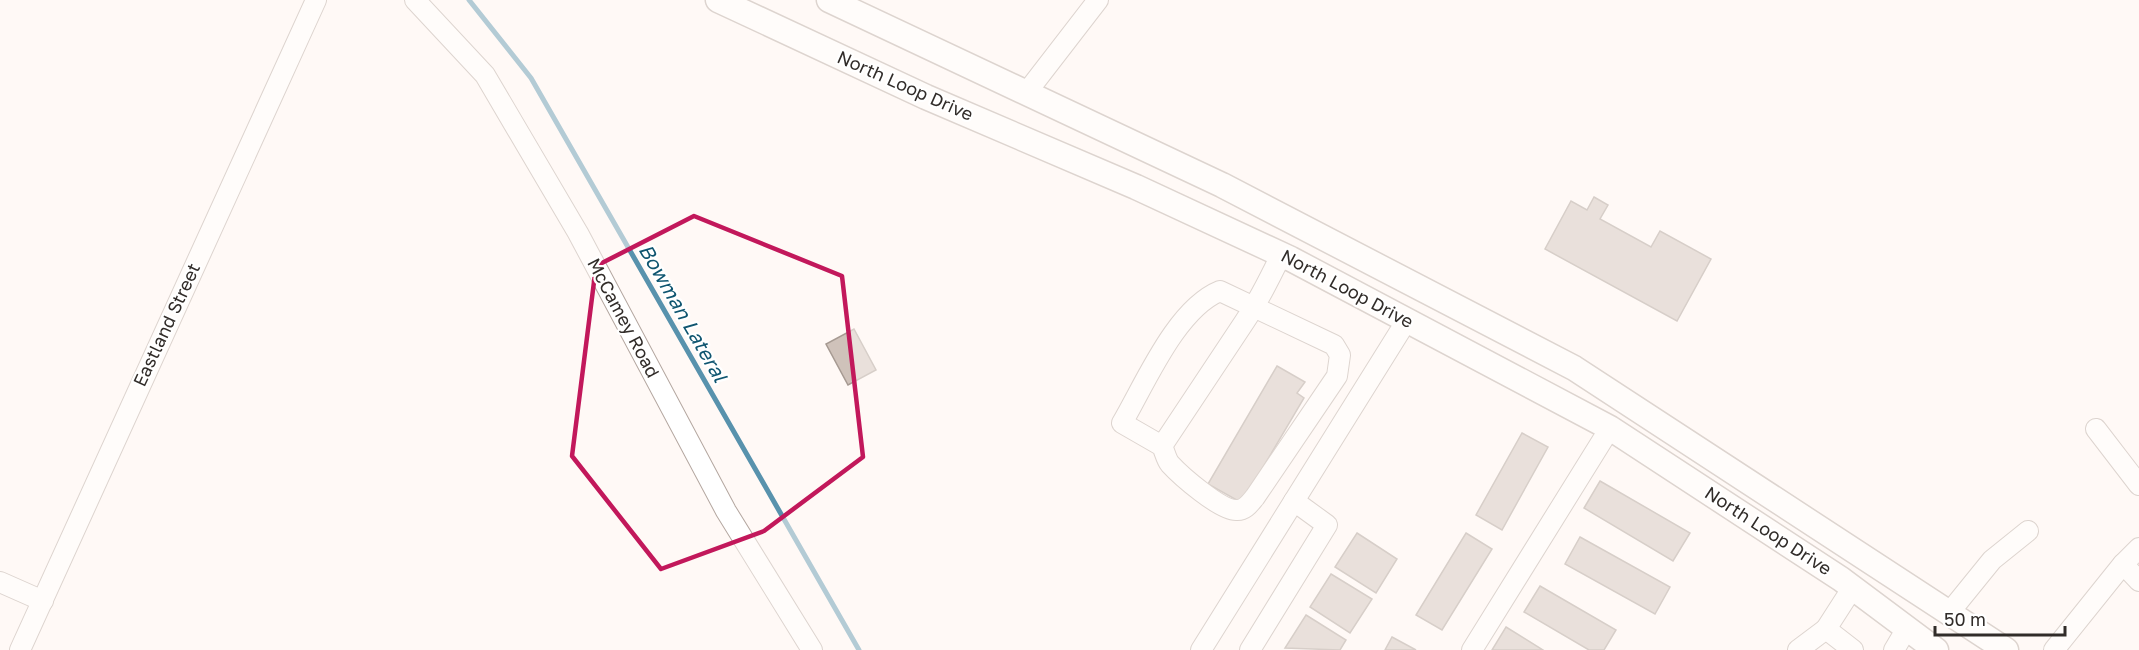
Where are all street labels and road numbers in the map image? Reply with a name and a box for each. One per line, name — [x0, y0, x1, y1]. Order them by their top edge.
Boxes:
street label: North Loop Drive — [834, 45, 977, 125]
street label: North Loop Drive — [1278, 244, 1417, 332]
street label: McCamey Road — [583, 254, 665, 381]
street label: Eastland Street — [128, 259, 204, 390]
street label: North Loop Drive — [1701, 481, 1836, 579]

